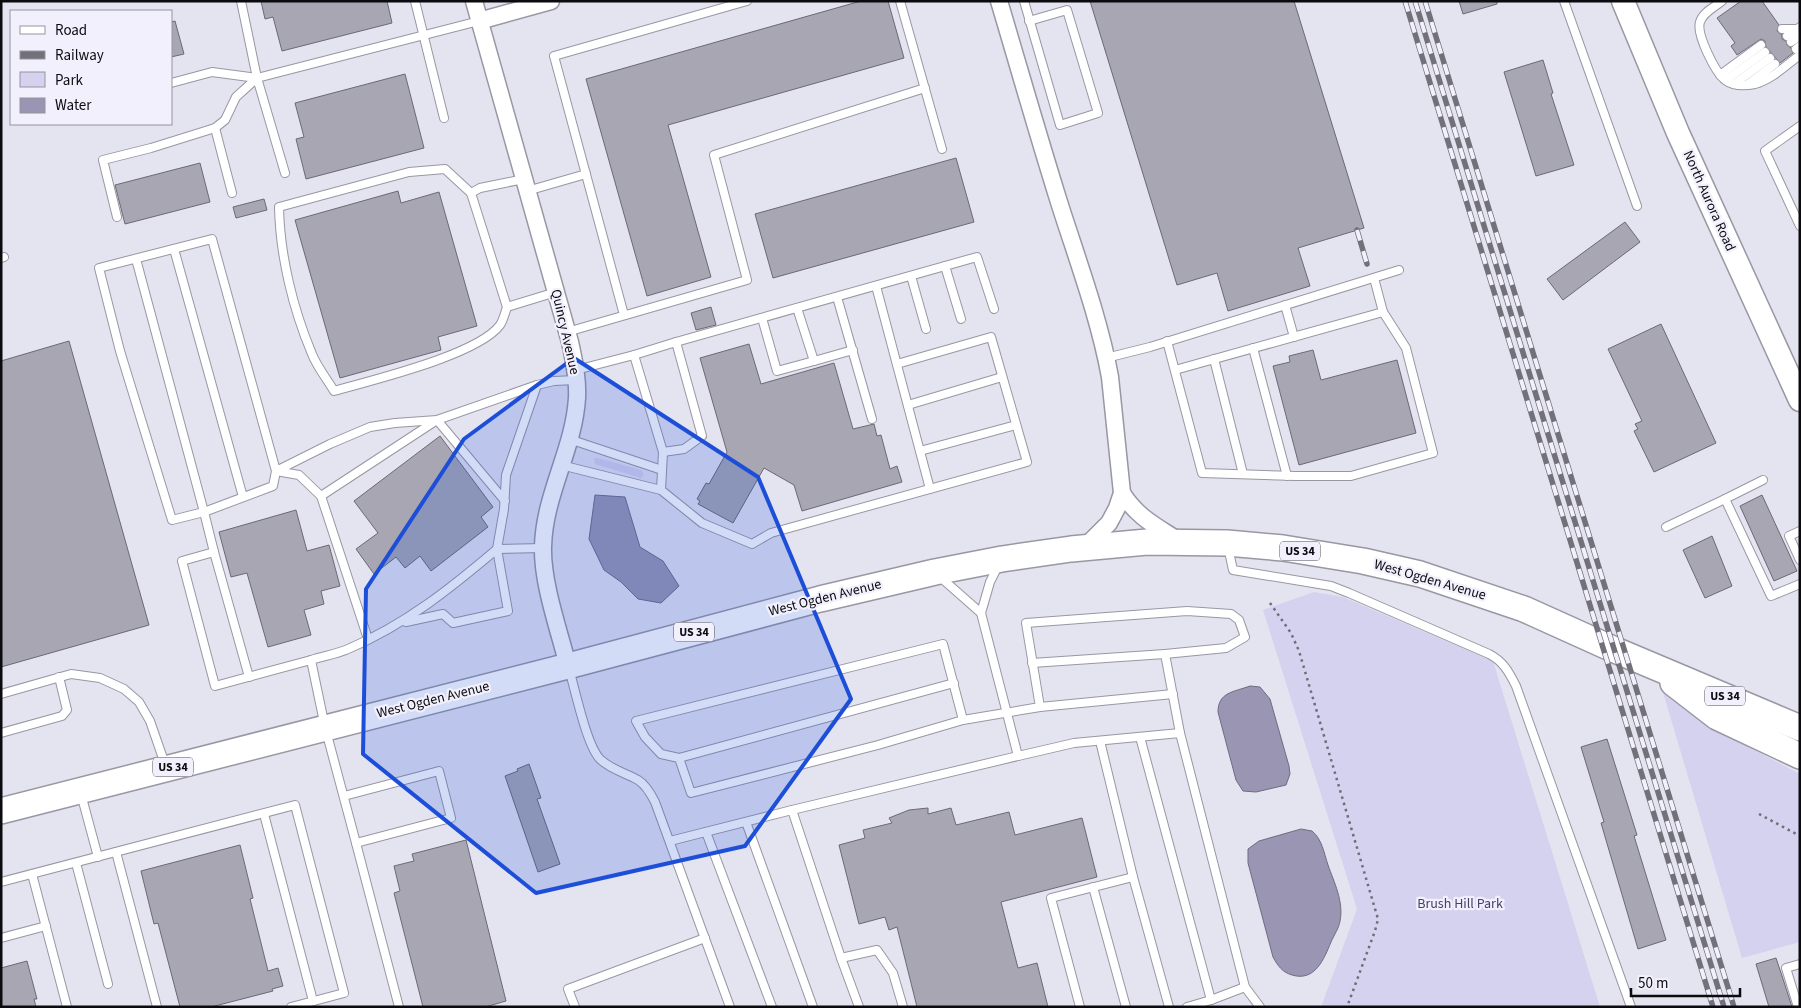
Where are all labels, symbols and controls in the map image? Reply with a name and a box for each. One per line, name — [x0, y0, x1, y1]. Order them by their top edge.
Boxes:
legend — [10, 10, 172, 125]
text: Road — [55, 20, 87, 41]
text: Railway — [55, 45, 104, 66]
text: Park — [55, 70, 84, 91]
text: Water — [55, 95, 92, 116]
street label: North Aurora Road — [1678, 147, 1740, 255]
street label: Quincy Avenue — [545, 287, 585, 377]
road number: US 34 — [1280, 542, 1320, 560]
street label: West Ogden Avenue — [1372, 554, 1488, 606]
street label: West Ogden Avenue — [767, 574, 884, 622]
road number: US 34 — [674, 622, 714, 642]
street label: West Ogden Avenue — [375, 676, 492, 724]
road number: US 34 — [1705, 686, 1745, 706]
road number: US 34 — [153, 758, 193, 776]
park label: Brush Hill Park — [1417, 894, 1503, 914]
scale bar — [1631, 966, 1740, 998]
text: 50 m — [1638, 973, 1668, 994]

